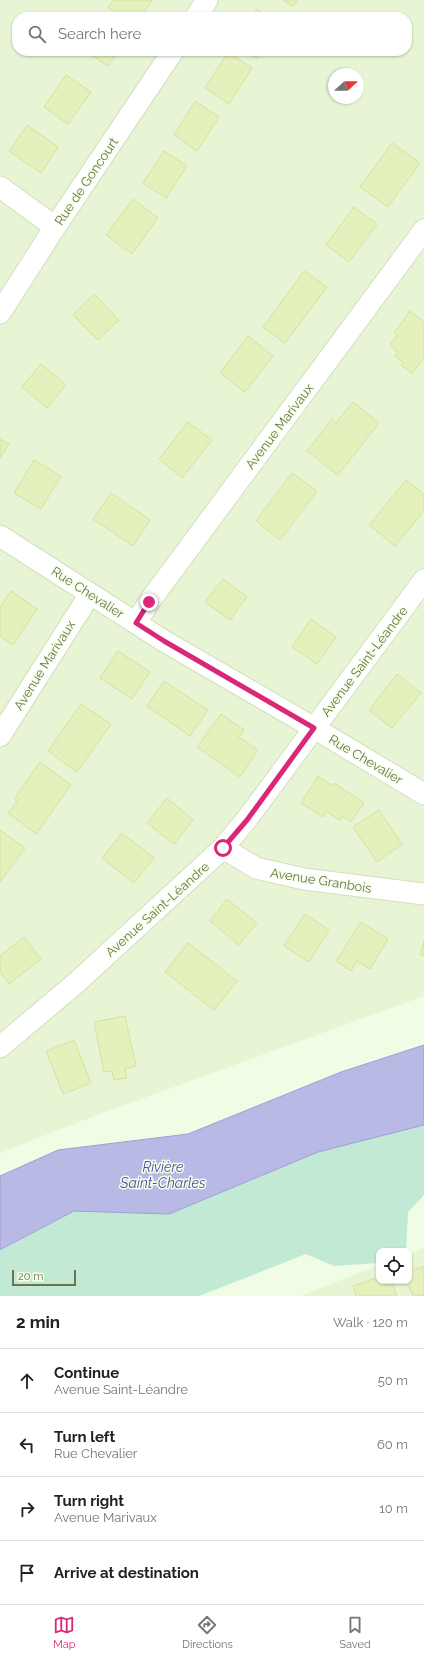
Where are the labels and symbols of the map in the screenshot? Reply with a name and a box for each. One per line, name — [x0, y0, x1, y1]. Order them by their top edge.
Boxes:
north arrow — [328, 68, 364, 104]
street label: Rue de Goncourt — [52, 134, 122, 228]
street label: Avenue Marivaux — [242, 380, 317, 472]
street label: Rue Chevalier — [49, 563, 127, 622]
route end — [140, 593, 158, 611]
street label: Avenue Saint-Léandre — [318, 603, 411, 719]
street label: Avenue Marivaux — [11, 617, 78, 713]
street label: Rue Chevalier — [326, 732, 406, 788]
route start — [214, 839, 232, 857]
street label: Avenue Saint-Léandre — [103, 859, 212, 960]
street label: Avenue Granbois — [269, 865, 373, 896]
water label: Rivière Saint-Charles — [119, 1159, 206, 1191]
scale bar — [12, 1268, 76, 1287]

